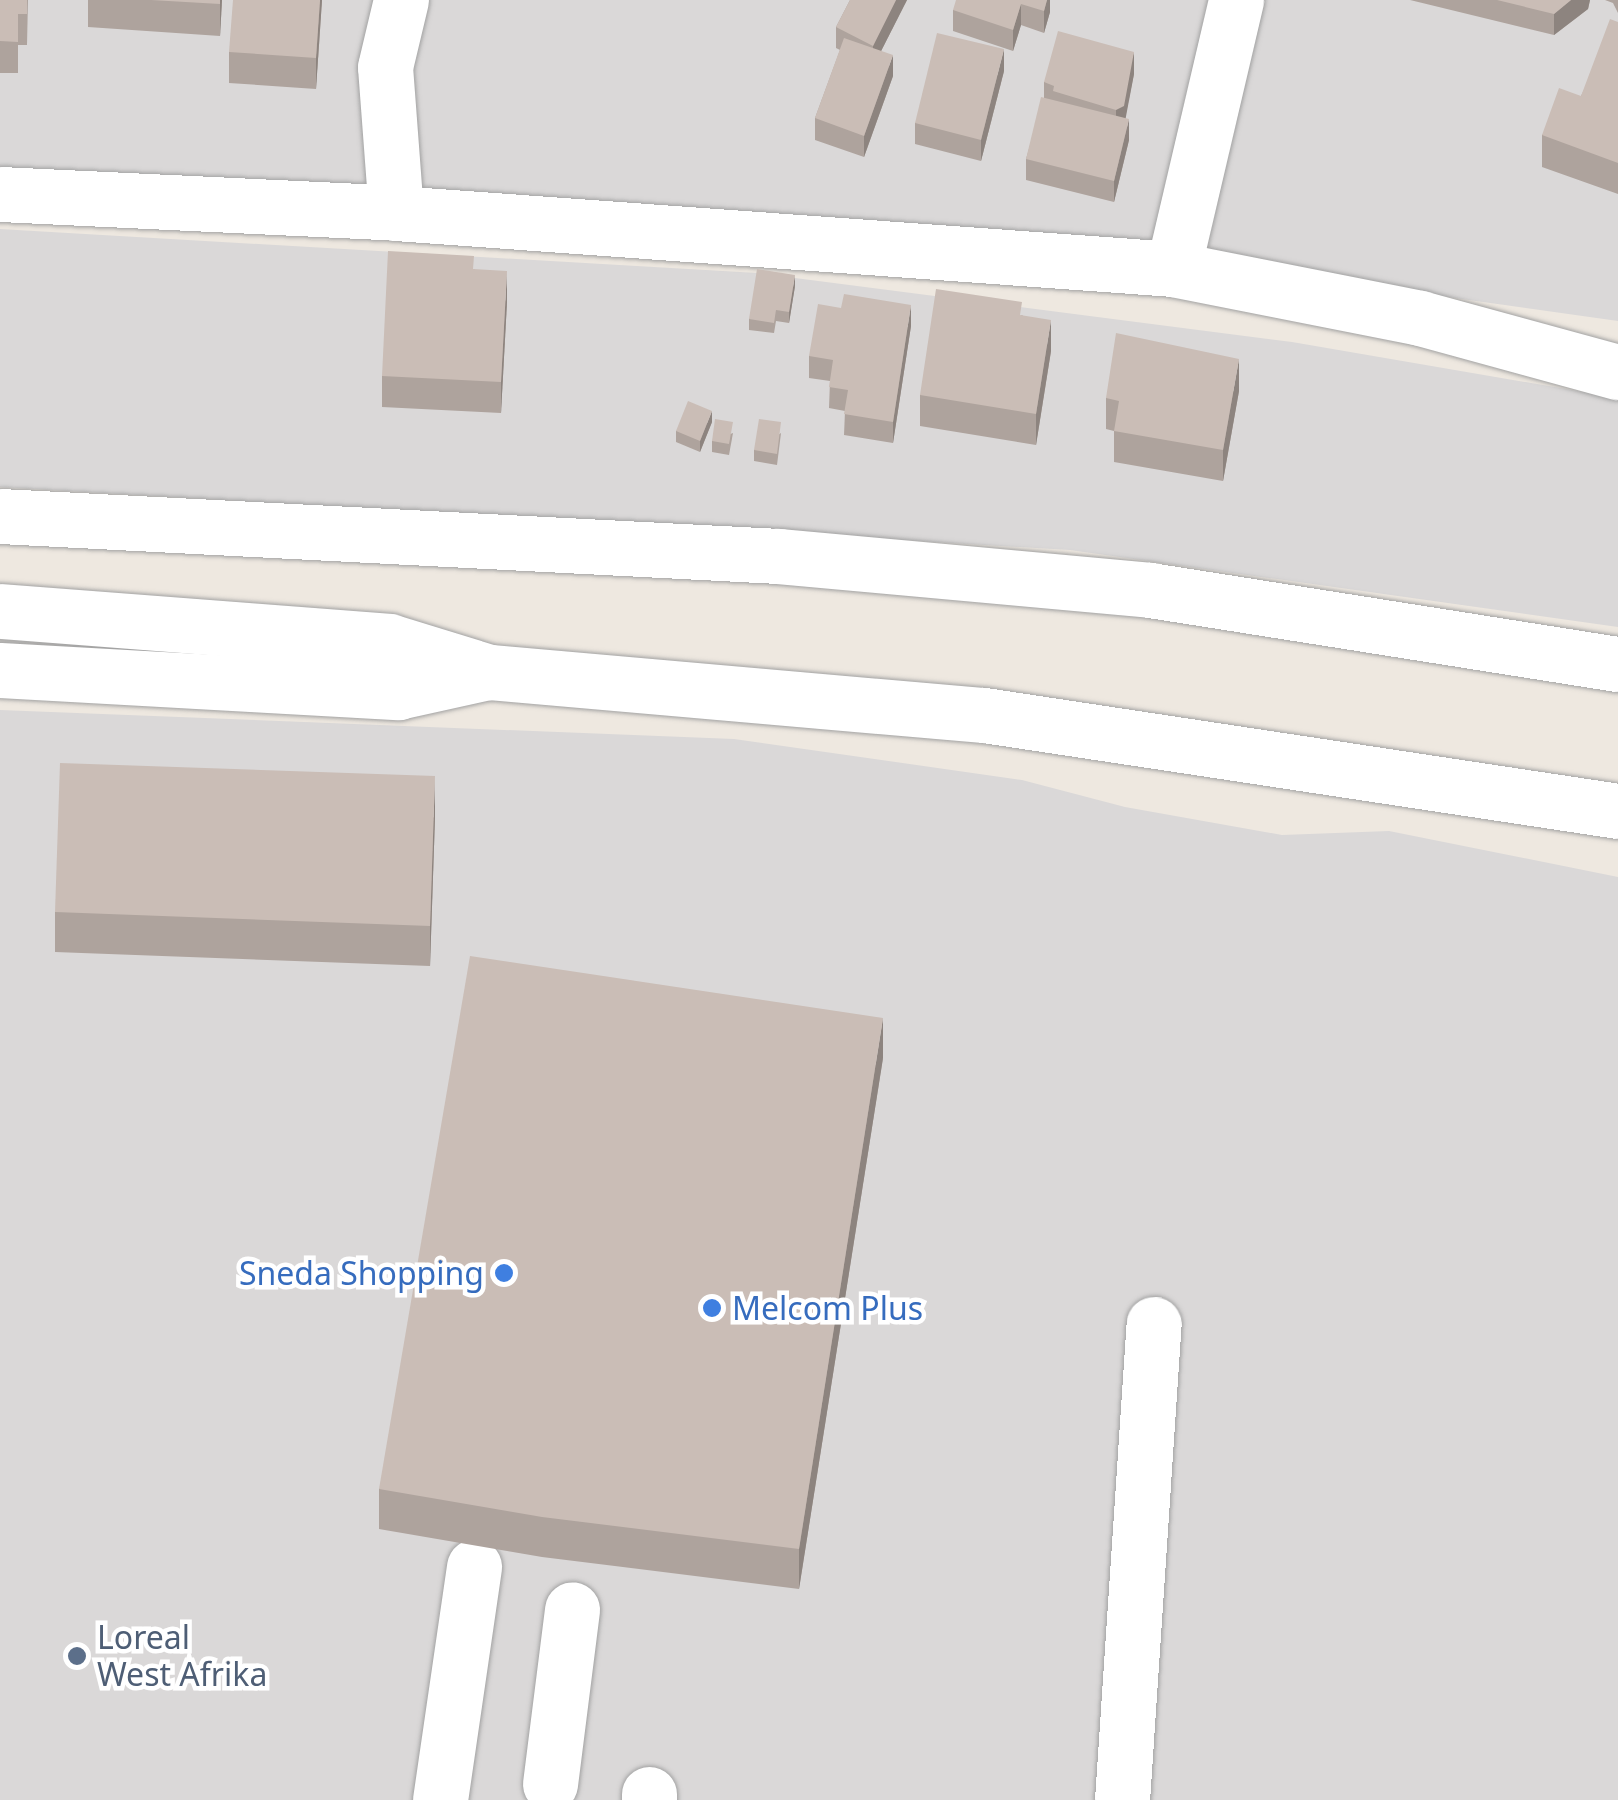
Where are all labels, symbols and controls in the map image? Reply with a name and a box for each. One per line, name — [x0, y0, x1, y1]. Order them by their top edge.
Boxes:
place label: Sneda Shopping — [239, 1254, 484, 1292]
marker: Sneda Shopping — [493, 1262, 515, 1284]
place label: Melcom Plus — [732, 1289, 923, 1327]
marker: Melcom Plus — [701, 1297, 723, 1319]
place label: Loreal West Afrika — [97, 1619, 267, 1694]
marker: Loreal West Afrika — [66, 1645, 88, 1667]

